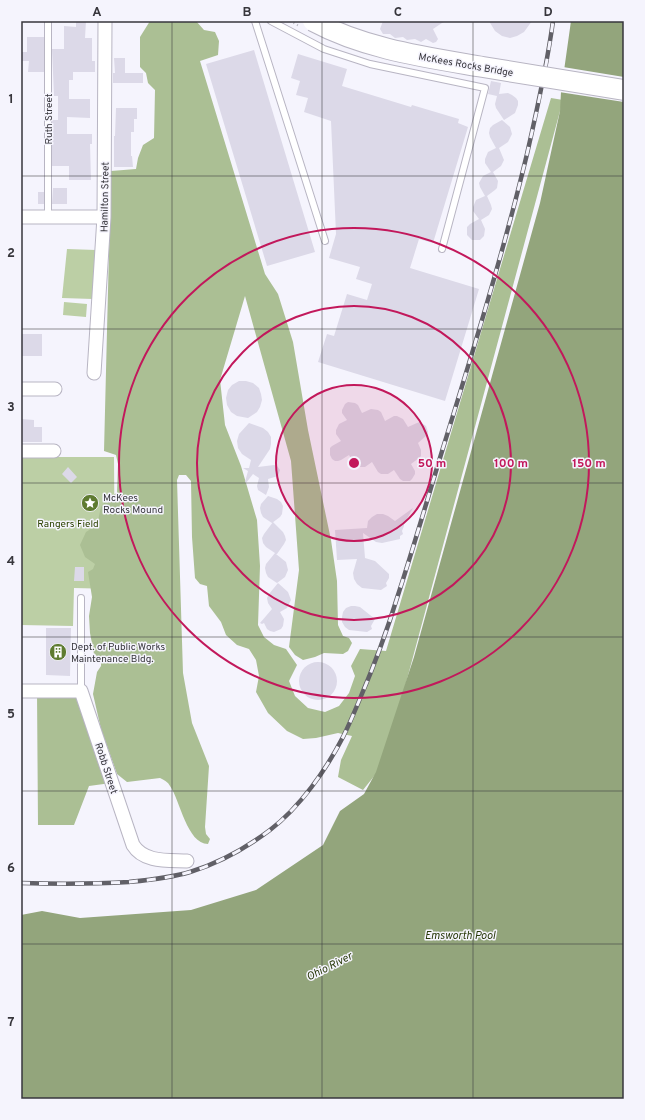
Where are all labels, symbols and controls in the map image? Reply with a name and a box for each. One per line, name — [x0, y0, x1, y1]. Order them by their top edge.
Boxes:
text: A — [92, 5, 102, 21]
text: B — [243, 5, 252, 21]
text: C — [394, 5, 402, 21]
text: D — [543, 5, 553, 21]
street label: McKees Rocks Bridge — [417, 51, 514, 80]
text: 1 — [8, 92, 14, 108]
street label: Ruth Street — [43, 93, 56, 145]
street label: Hamilton Street — [98, 161, 113, 232]
text: 2 — [7, 246, 15, 262]
text: 3 — [7, 400, 15, 416]
centre of rings — [347, 456, 361, 470]
text: 50 m — [418, 456, 446, 472]
text: 100 m — [494, 456, 528, 472]
text: 150 m — [572, 456, 606, 472]
place label: McKees Rocks Mound — [103, 492, 163, 517]
place icon: McKees Rocks Mound — [80, 493, 100, 513]
park label: Rangers Field — [37, 518, 99, 531]
text: 4 — [7, 554, 15, 570]
place label: Dept. of Public Works Maintenance Bldg. — [71, 641, 165, 666]
building icon: Dept. of Public Works Maintenance Bldg. — [48, 642, 68, 662]
text: 5 — [7, 707, 15, 723]
street label: Robb Street — [91, 741, 120, 796]
text: 6 — [7, 861, 15, 877]
water label: Emsworth Pool — [425, 929, 496, 943]
water label: Ohio River — [304, 949, 355, 984]
text: 7 — [8, 1015, 15, 1031]

